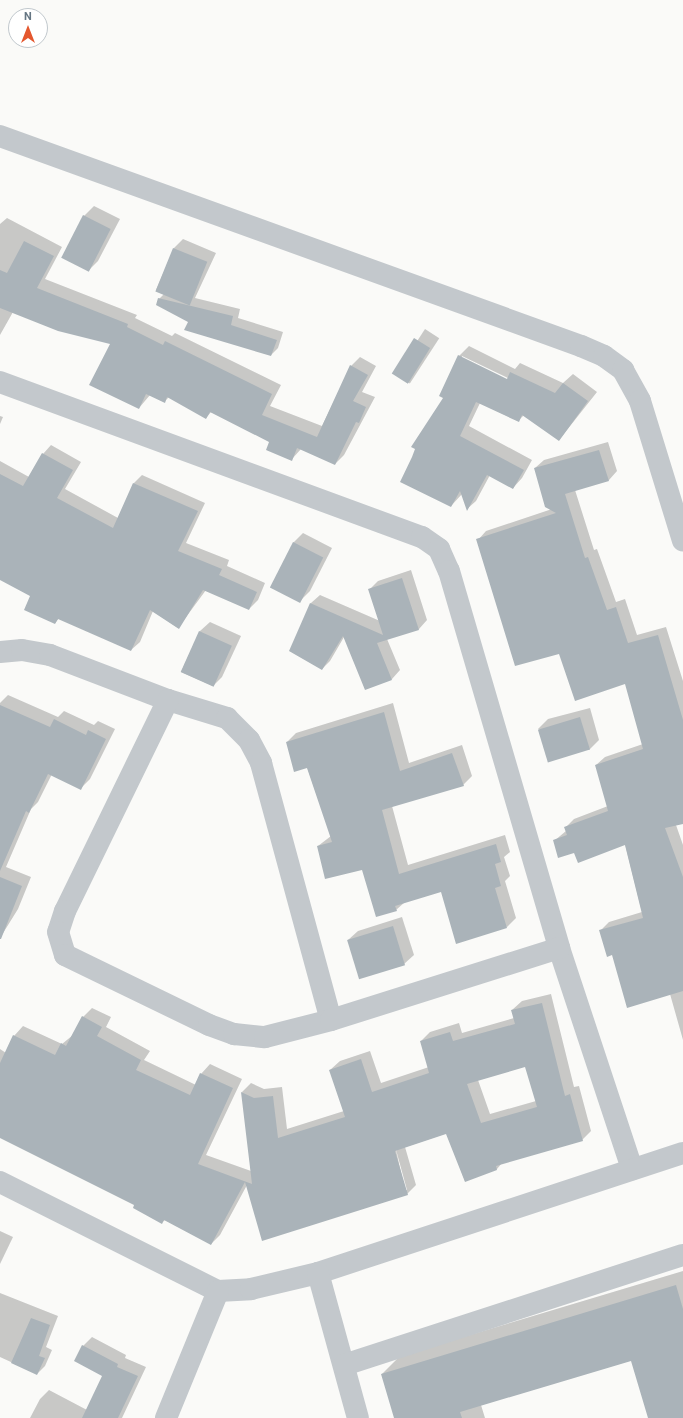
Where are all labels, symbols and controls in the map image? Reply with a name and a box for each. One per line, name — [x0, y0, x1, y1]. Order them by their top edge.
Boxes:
north arrow — [8, 8, 48, 48]
text: N — [24, 10, 32, 23]

